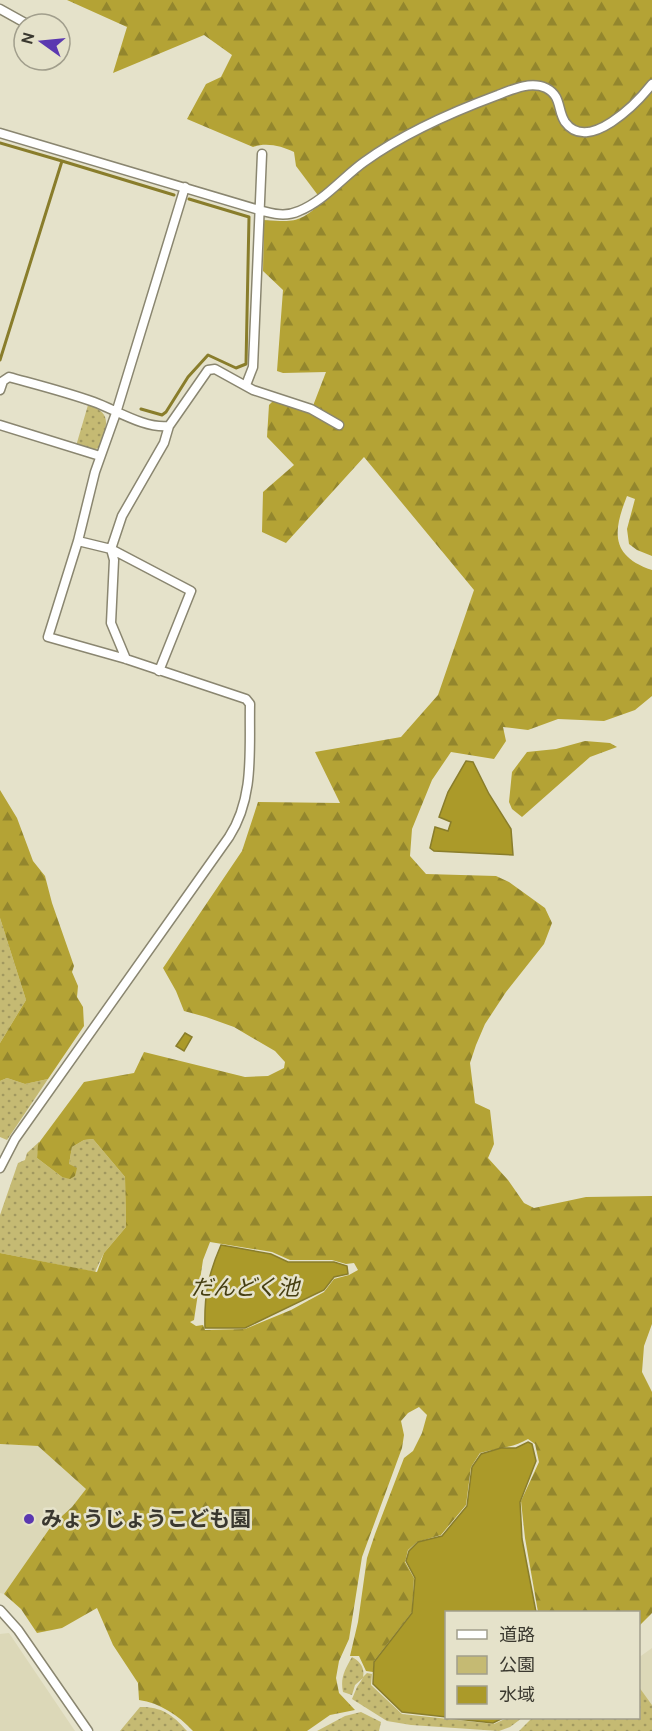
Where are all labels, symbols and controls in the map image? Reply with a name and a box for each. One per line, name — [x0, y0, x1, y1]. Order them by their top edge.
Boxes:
north arrow — [12, 12, 72, 72]
text: N — [17, 30, 39, 46]
water label: だんどく池 — [191, 1274, 301, 1301]
place label: みょうじょうこども園 — [41, 1506, 251, 1531]
marker: みょうじょうこども園 — [22, 1512, 36, 1526]
legend — [445, 1611, 640, 1719]
text: 道路 — [499, 1624, 535, 1646]
text: 公園 — [499, 1654, 535, 1676]
text: 水域 — [499, 1684, 535, 1706]

